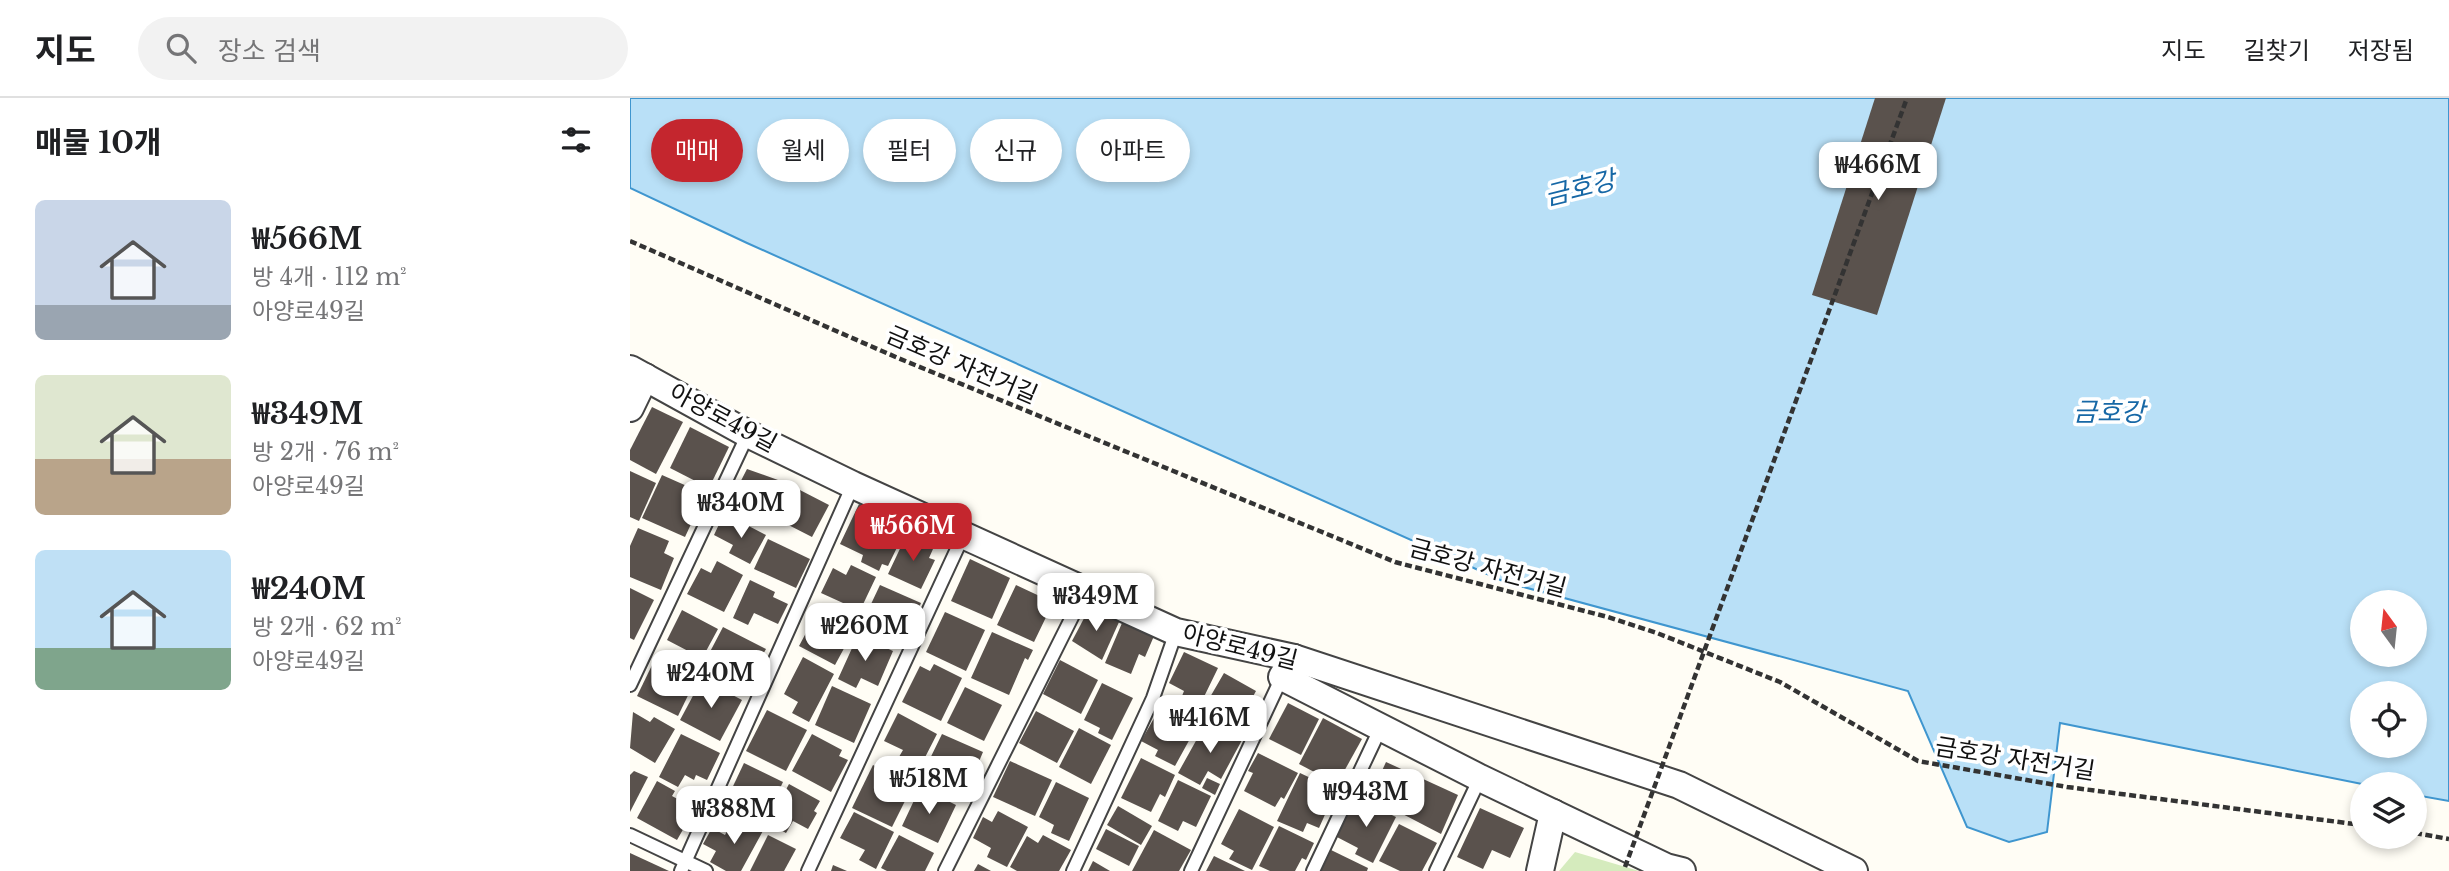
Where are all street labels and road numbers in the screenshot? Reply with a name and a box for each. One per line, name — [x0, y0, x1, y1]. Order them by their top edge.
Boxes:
street label: 금호강 자전거길 — [882, 320, 1042, 409]
street label: 아양로49길 — [664, 377, 782, 458]
street label: 금호강 자전거길 — [1406, 533, 1570, 602]
street label: 아양로49길 — [1179, 618, 1301, 675]
street label: 금호강 자전거길 — [1933, 732, 2097, 785]

